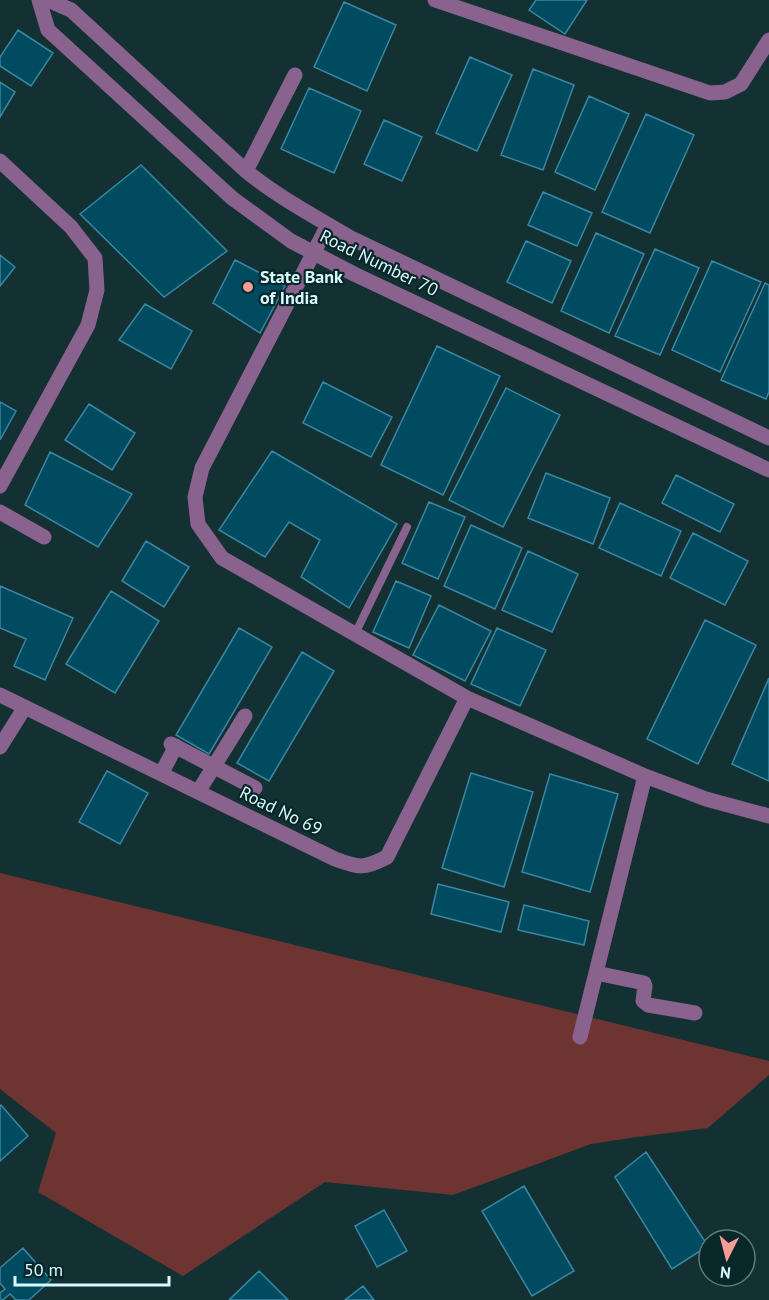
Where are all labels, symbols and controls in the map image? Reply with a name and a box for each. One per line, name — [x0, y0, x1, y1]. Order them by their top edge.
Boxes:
street label: Road Number 70 — [316, 224, 442, 301]
place label: State Bank of India — [260, 265, 343, 309]
marker: State Bank of India — [241, 280, 255, 294]
street label: Road No 69 — [236, 781, 326, 840]
north arrow — [697, 1228, 757, 1288]
scale bar — [15, 1249, 170, 1287]
text: 50 m — [24, 1258, 63, 1281]
text: N — [719, 1262, 732, 1283]

